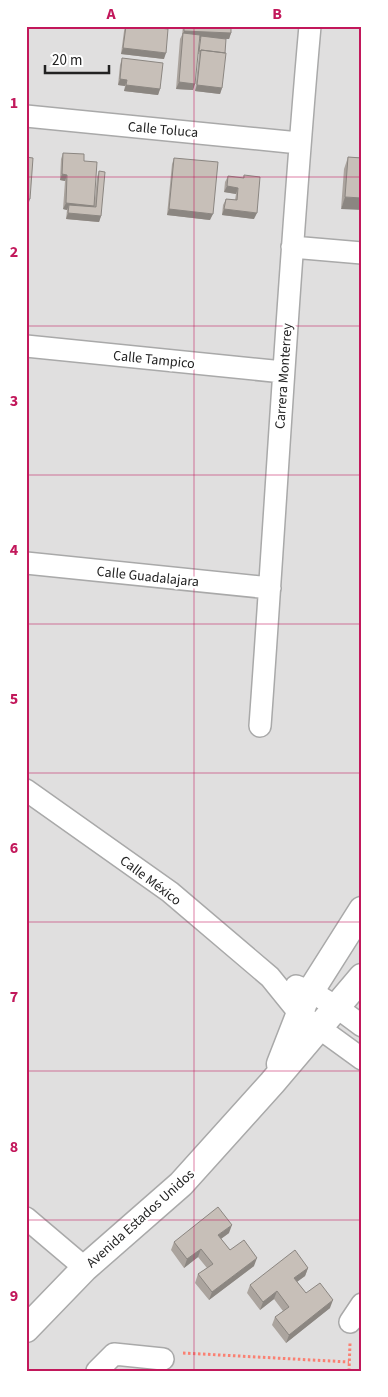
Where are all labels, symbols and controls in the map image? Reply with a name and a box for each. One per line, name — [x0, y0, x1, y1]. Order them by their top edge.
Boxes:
text: A — [105, 3, 116, 25]
text: B — [272, 3, 282, 25]
scale bar — [45, 42, 109, 74]
text: 20 m — [52, 50, 82, 71]
text: 1 — [10, 92, 18, 114]
street label: Calle Toluca — [127, 117, 199, 143]
text: 2 — [10, 241, 18, 263]
street label: Carrera Monterrey — [270, 322, 298, 430]
street label: Calle Tampico — [112, 346, 196, 374]
text: 3 — [10, 390, 18, 412]
text: 4 — [10, 539, 19, 561]
street label: Calle Guadalajara — [96, 562, 200, 592]
text: 5 — [10, 688, 18, 710]
text: 6 — [10, 837, 18, 859]
street label: Calle México — [115, 851, 185, 911]
text: 7 — [10, 986, 18, 1008]
text: 8 — [10, 1136, 18, 1158]
street label: Avenida Estados Unidos — [82, 1165, 199, 1273]
text: 9 — [10, 1285, 18, 1307]

